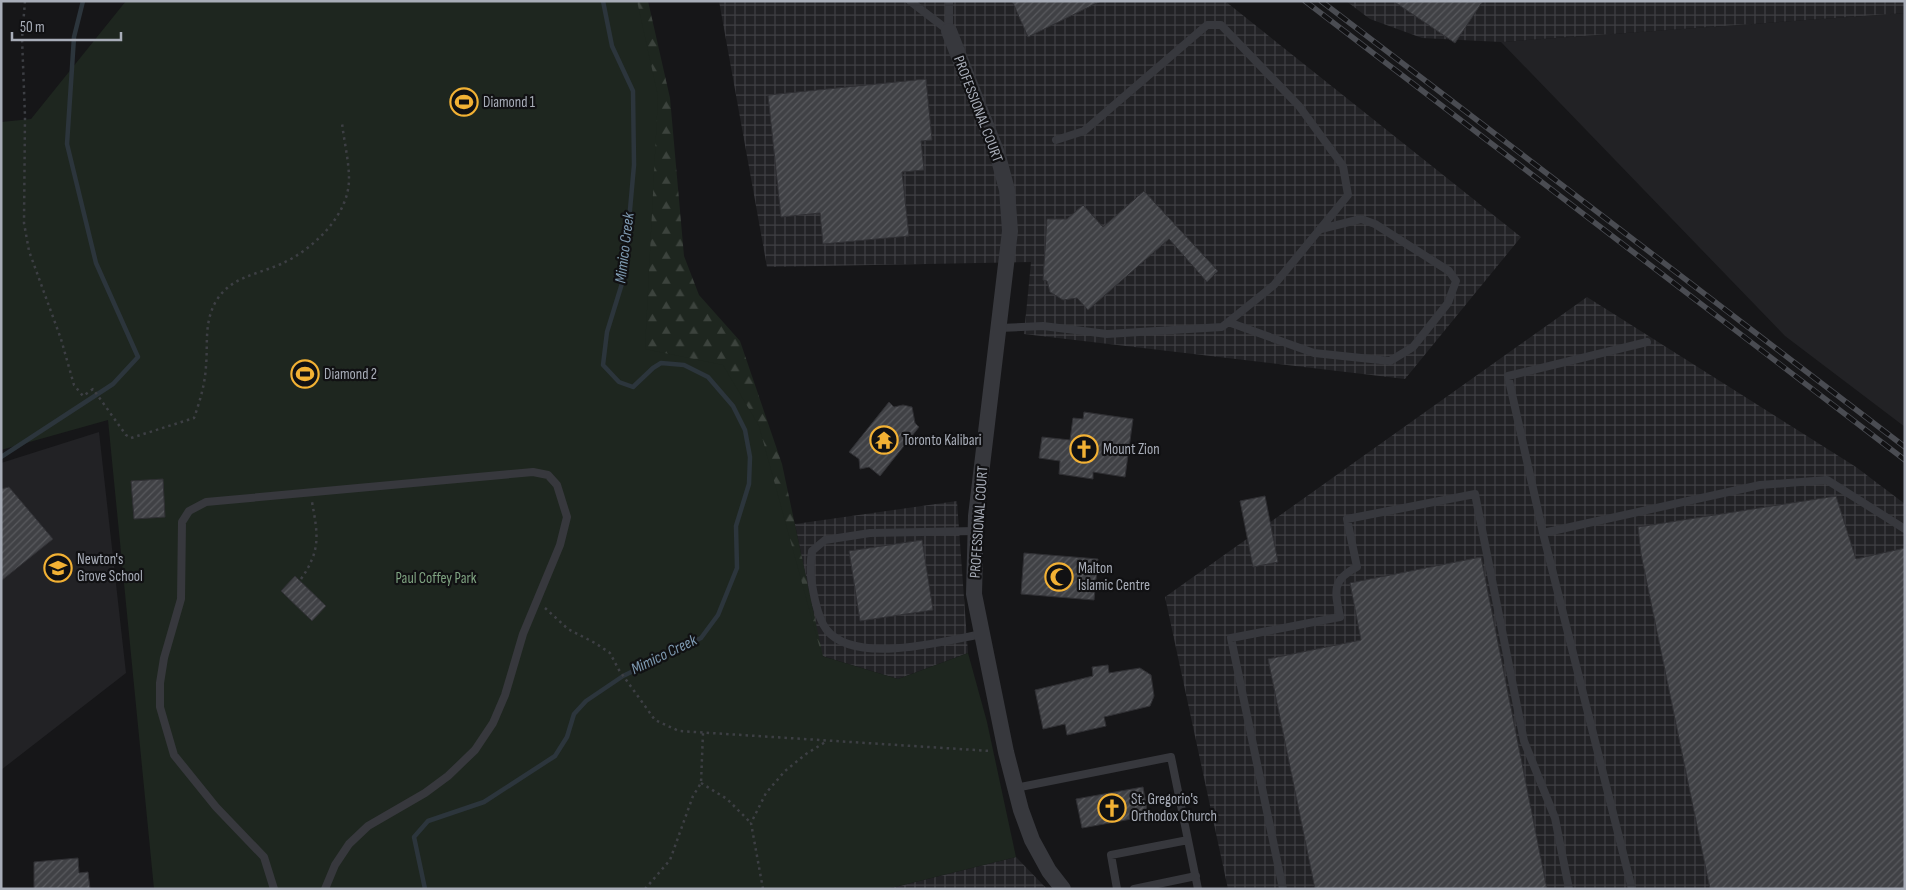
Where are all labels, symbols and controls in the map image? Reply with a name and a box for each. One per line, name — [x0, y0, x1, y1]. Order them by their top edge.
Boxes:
scale bar — [12, 10, 121, 42]
text: 50 m — [20, 18, 45, 37]
street label: PROFESSIONAL COURT — [949, 53, 1007, 165]
sports icon: Diamond 1 — [449, 87, 479, 117]
place label: Diamond 1 — [483, 93, 536, 112]
water label: Mimico Creek — [611, 211, 639, 284]
sports icon: Diamond 2 — [290, 359, 320, 389]
place label: Diamond 2 — [324, 365, 377, 384]
temple icon: Toronto Kalibari — [869, 425, 899, 455]
place label: Toronto Kalibari — [903, 431, 982, 450]
church icon: Mount Zion — [1069, 434, 1099, 464]
place label: Mount Zion — [1103, 440, 1160, 459]
street label: PROFESSIONAL COURT — [966, 465, 992, 579]
place label: Newton's Grove School — [77, 550, 143, 586]
school or university icon: Newton's Grove School — [43, 553, 73, 583]
place label: Malton Islamic Centre — [1078, 559, 1150, 595]
mosque icon: Malton Islamic Centre — [1044, 562, 1074, 592]
park label: Paul Coffey Park — [395, 569, 477, 588]
water label: Mimico Creek — [628, 631, 701, 679]
place label: St. Gregorio's Orthodox Church — [1131, 790, 1217, 826]
church icon: St. Gregorio's Orthodox Church — [1097, 793, 1127, 823]

